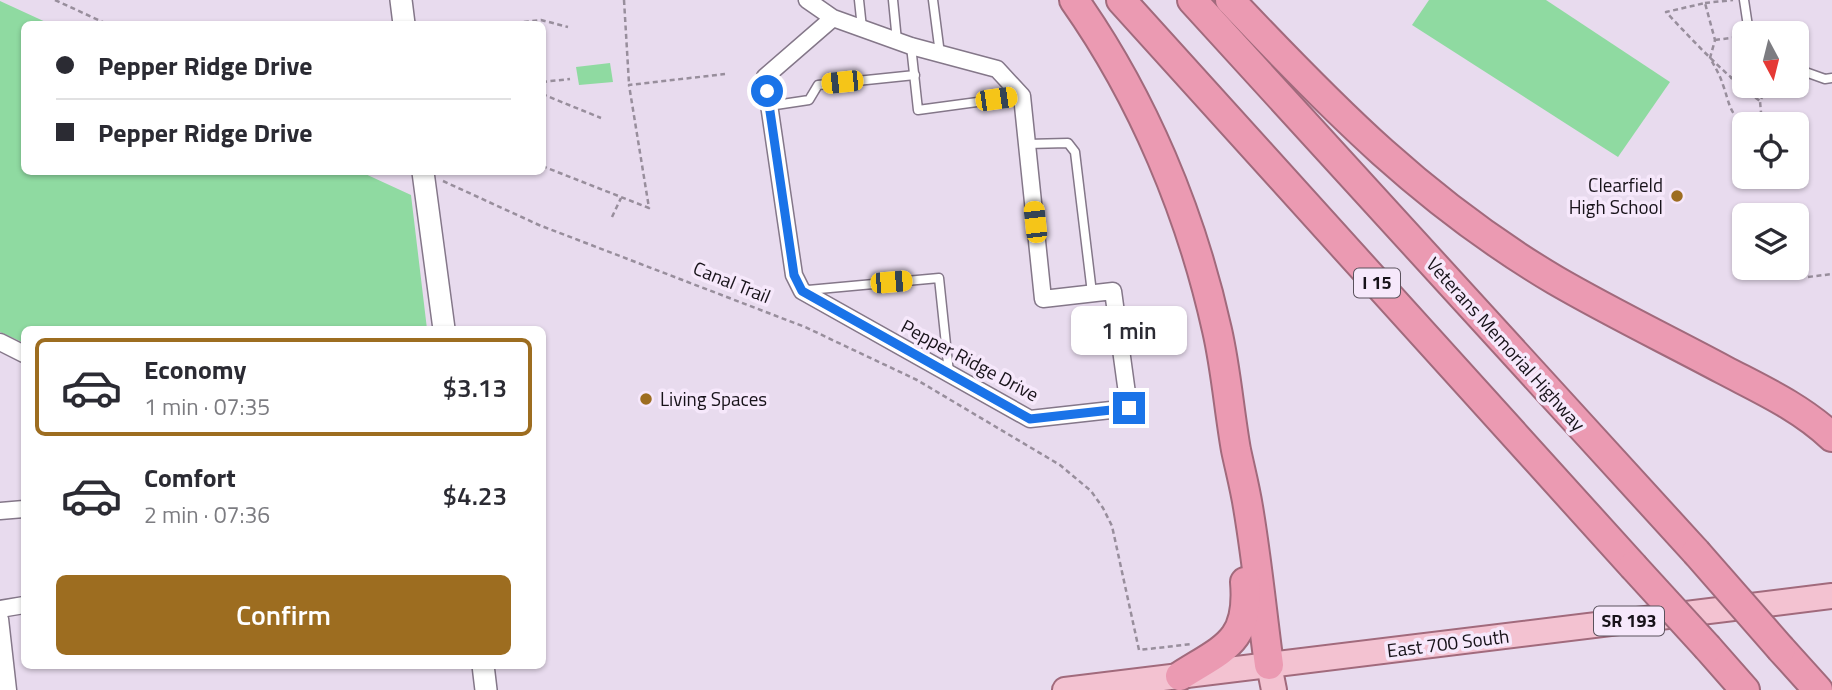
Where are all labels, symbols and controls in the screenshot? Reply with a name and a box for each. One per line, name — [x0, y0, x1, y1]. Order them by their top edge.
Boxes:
north arrow — [1732, 21, 1810, 98]
map controls — [1732, 21, 1809, 280]
text: Pepper Ridge Drive — [98, 46, 312, 85]
car — [821, 69, 864, 95]
route start — [751, 75, 783, 107]
car — [974, 86, 1019, 112]
button: locate — [1732, 112, 1809, 189]
text: Pepper Ridge Drive — [98, 113, 312, 152]
place label: Clearfield High School — [1569, 170, 1663, 221]
marker: Clearfield High School — [1669, 188, 1685, 204]
car — [1023, 200, 1048, 244]
button: layers — [1732, 203, 1809, 280]
street label: Veterans Memorial Highway — [1420, 250, 1593, 437]
street label: Canal Trail — [689, 253, 775, 310]
road number: I 15 — [1354, 268, 1400, 298]
car — [870, 270, 913, 294]
callout: 1 min — [1071, 306, 1187, 356]
street label: Pepper Ridge Drive — [896, 311, 1044, 408]
text: 1 min — [1101, 313, 1157, 348]
text: Economy — [144, 350, 246, 389]
icon: car — [60, 356, 123, 419]
text: $3.13 — [443, 368, 507, 407]
place label: Living Spaces — [660, 384, 767, 413]
text: 1 min · 07:35 — [144, 389, 270, 424]
marker: Living Spaces — [638, 391, 654, 407]
route end — [1113, 392, 1145, 424]
text: Comfort — [144, 458, 236, 497]
icon: car — [60, 464, 123, 527]
text: $4.23 — [443, 476, 507, 515]
text: 2 min · 07:36 — [144, 497, 270, 532]
button: Confirm — [56, 575, 511, 655]
road number: SR 193 — [1594, 606, 1664, 636]
street label: East 700 South — [1385, 621, 1511, 664]

